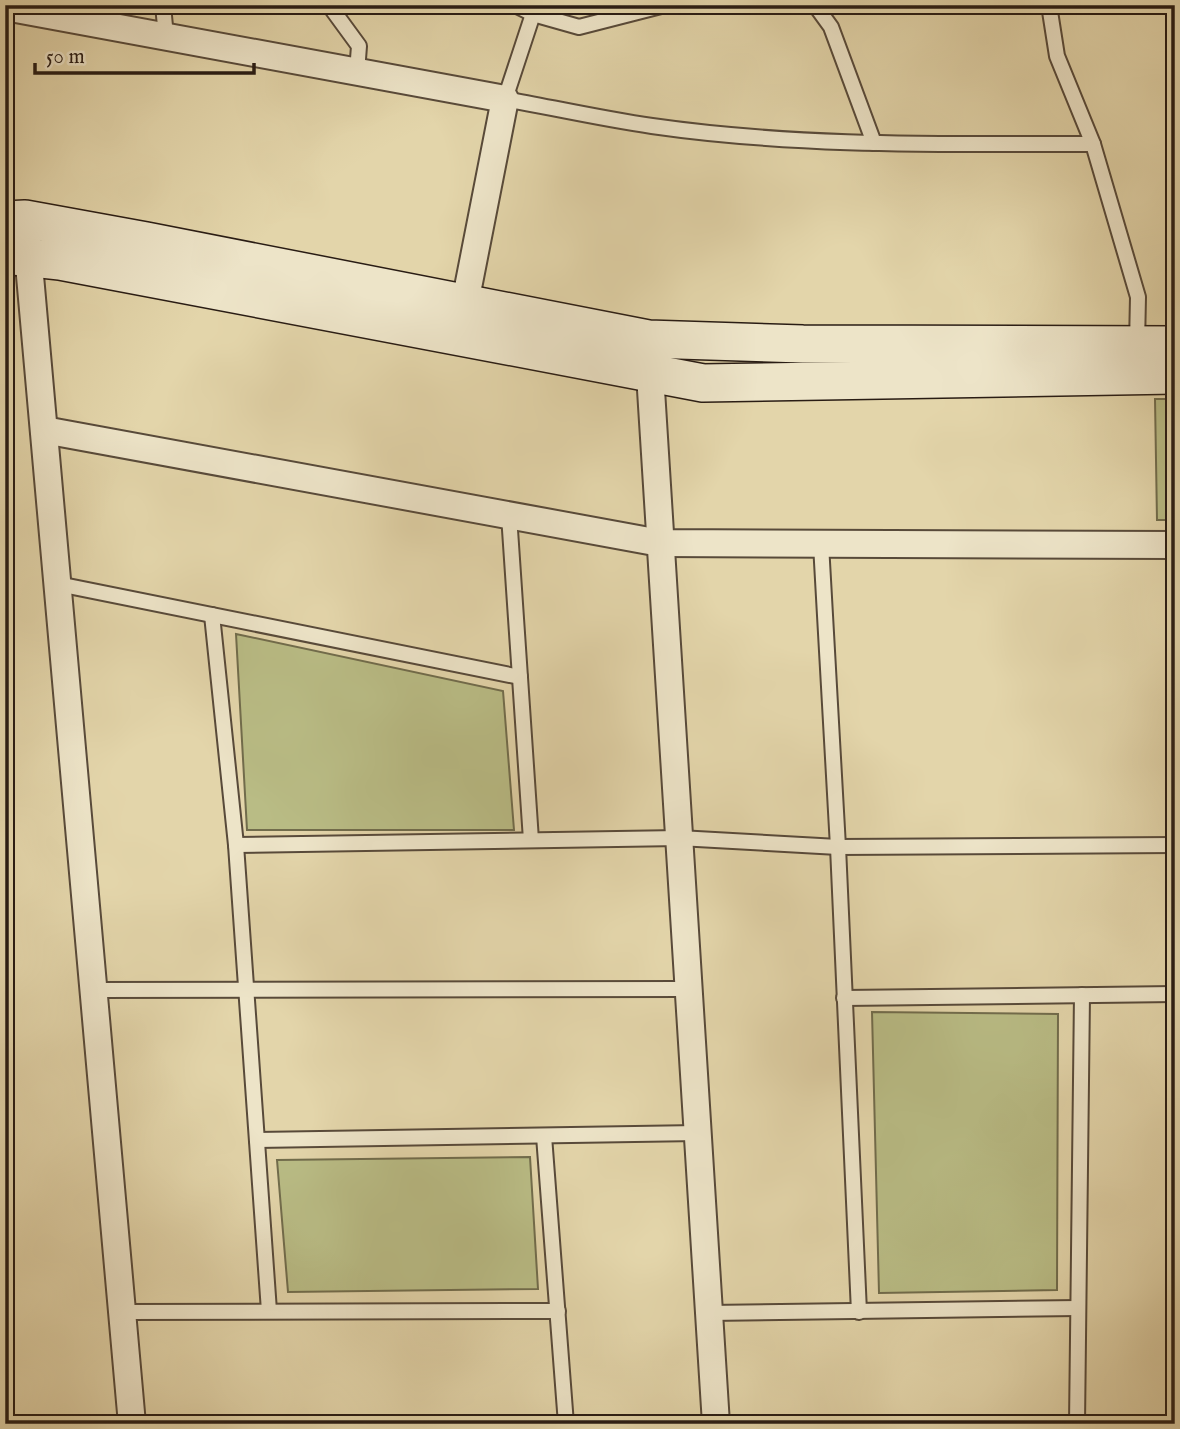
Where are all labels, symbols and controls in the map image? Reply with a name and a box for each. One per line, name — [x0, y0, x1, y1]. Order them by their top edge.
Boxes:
scale bar — [35, 32, 254, 76]
text: 50 m — [46, 44, 85, 71]

